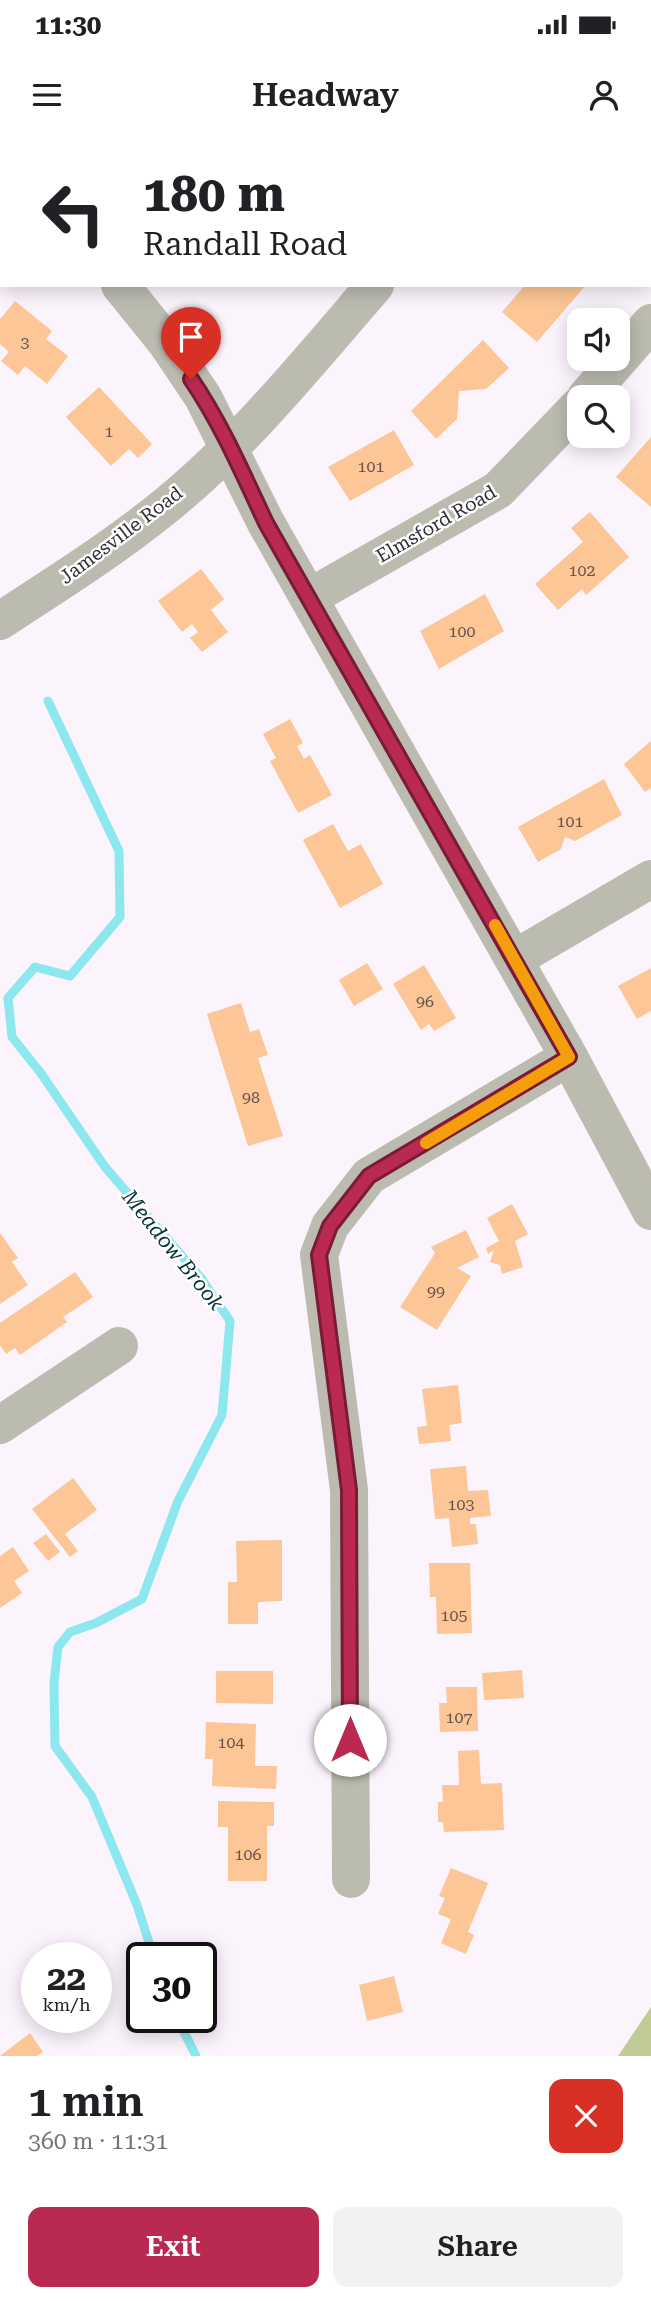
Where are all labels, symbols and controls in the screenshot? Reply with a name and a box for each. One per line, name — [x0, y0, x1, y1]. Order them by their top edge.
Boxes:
text: 11:30 — [35, 10, 101, 40]
icon: menu — [28, 76, 66, 114]
text: Headway — [252, 76, 399, 114]
icon: person — [585, 76, 623, 114]
text: 180 m — [143, 166, 285, 223]
icon: left — [28, 168, 119, 259]
text: Randall Road — [143, 225, 347, 263]
pin — [161, 307, 221, 379]
map controls — [567, 308, 630, 448]
button: sound — [567, 308, 630, 371]
icon: arrive — [172, 318, 210, 356]
house number: 3 — [21, 333, 30, 352]
button: search — [567, 385, 630, 448]
house number: 1 — [105, 422, 114, 441]
house number: 101 — [358, 457, 384, 476]
street label: Elmsford Road — [372, 480, 500, 568]
street label: Jamesville Road — [55, 481, 187, 589]
house number: 102 — [569, 561, 595, 580]
house number: 100 — [449, 622, 475, 641]
house number: 101 — [557, 812, 583, 831]
house number: 96 — [416, 992, 434, 1011]
house number: 98 — [242, 1088, 260, 1107]
water label: Meadow Brook — [117, 1184, 229, 1315]
house number: 99 — [427, 1282, 445, 1301]
house number: 103 — [448, 1495, 474, 1514]
house number: 105 — [441, 1606, 467, 1625]
position arrow — [313, 1703, 387, 1777]
house number: 107 — [446, 1708, 472, 1727]
house number: 104 — [218, 1733, 244, 1752]
house number: 106 — [235, 1845, 261, 1864]
speed limit sign: 30 — [126, 1942, 217, 2033]
text: 22 — [47, 1958, 86, 1999]
text: km/h — [42, 1994, 91, 2015]
text: 1 min — [28, 2077, 144, 2126]
button: close — [549, 2079, 623, 2153]
text: 360 m · 11:31 — [28, 2128, 168, 2155]
button: Exit — [28, 2207, 319, 2287]
button: Share — [333, 2207, 623, 2287]

